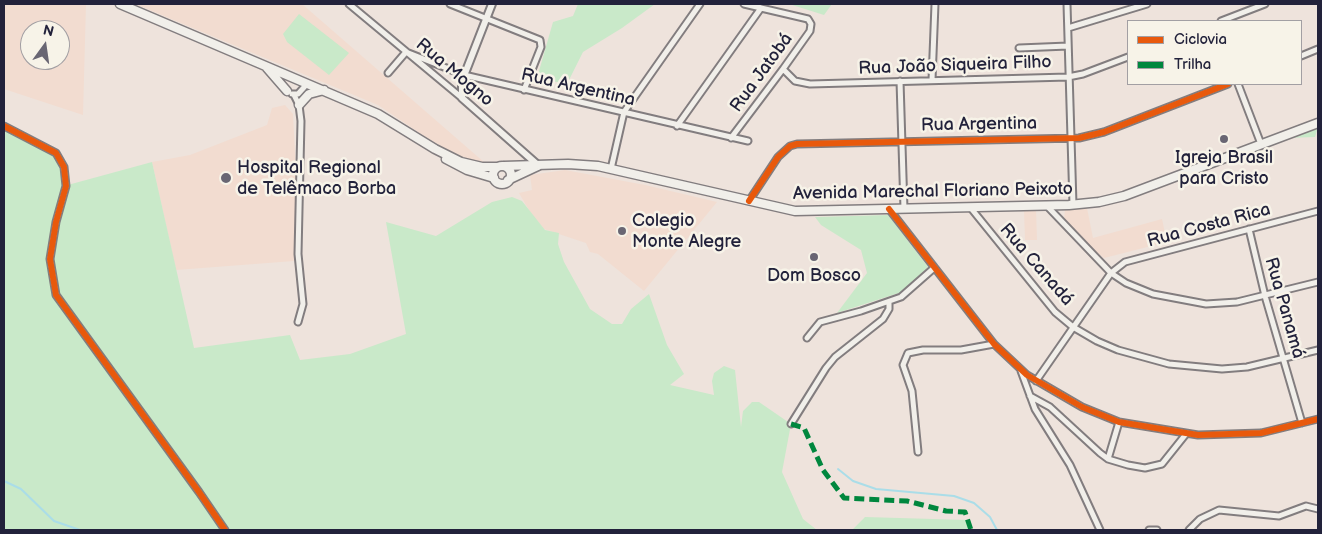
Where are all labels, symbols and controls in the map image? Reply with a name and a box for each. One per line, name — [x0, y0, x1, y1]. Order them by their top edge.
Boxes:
north arrow — [20, 20, 70, 70]
legend — [1127, 20, 1302, 85]
text: N — [41, 21, 56, 40]
street label: Rua Jatobá — [726, 29, 798, 117]
text: Ciclovia — [1174, 30, 1227, 49]
street label: Rua Mogno — [411, 34, 497, 112]
street label: Rua João Siqueira Filho — [858, 52, 1052, 80]
text: Trilha — [1174, 55, 1211, 74]
street label: Rua Argentina — [519, 64, 637, 112]
street label: Rua Argentina — [921, 113, 1037, 137]
marker: Igreja Brasil para Cristo — [1218, 133, 1230, 145]
place label: Igreja Brasil para Cristo — [1175, 147, 1273, 190]
place label: Hospital Regional de Telêmaco Borba — [237, 157, 396, 200]
marker: Hospital Regional de Telêmaco Borba — [219, 171, 233, 185]
street label: Avenida Marechal Floriano Peixoto — [793, 179, 1073, 205]
street label: Rua Costa Rica — [1145, 199, 1273, 253]
place label: Colegio Monte Alegre — [632, 210, 741, 252]
street label: Rua Canadá — [994, 220, 1078, 310]
marker: Colegio Monte Alegre — [616, 225, 628, 237]
marker: Dom Bosco — [808, 251, 820, 263]
street label: Rua Panamá — [1259, 255, 1309, 361]
place label: Dom Bosco — [767, 265, 861, 287]

